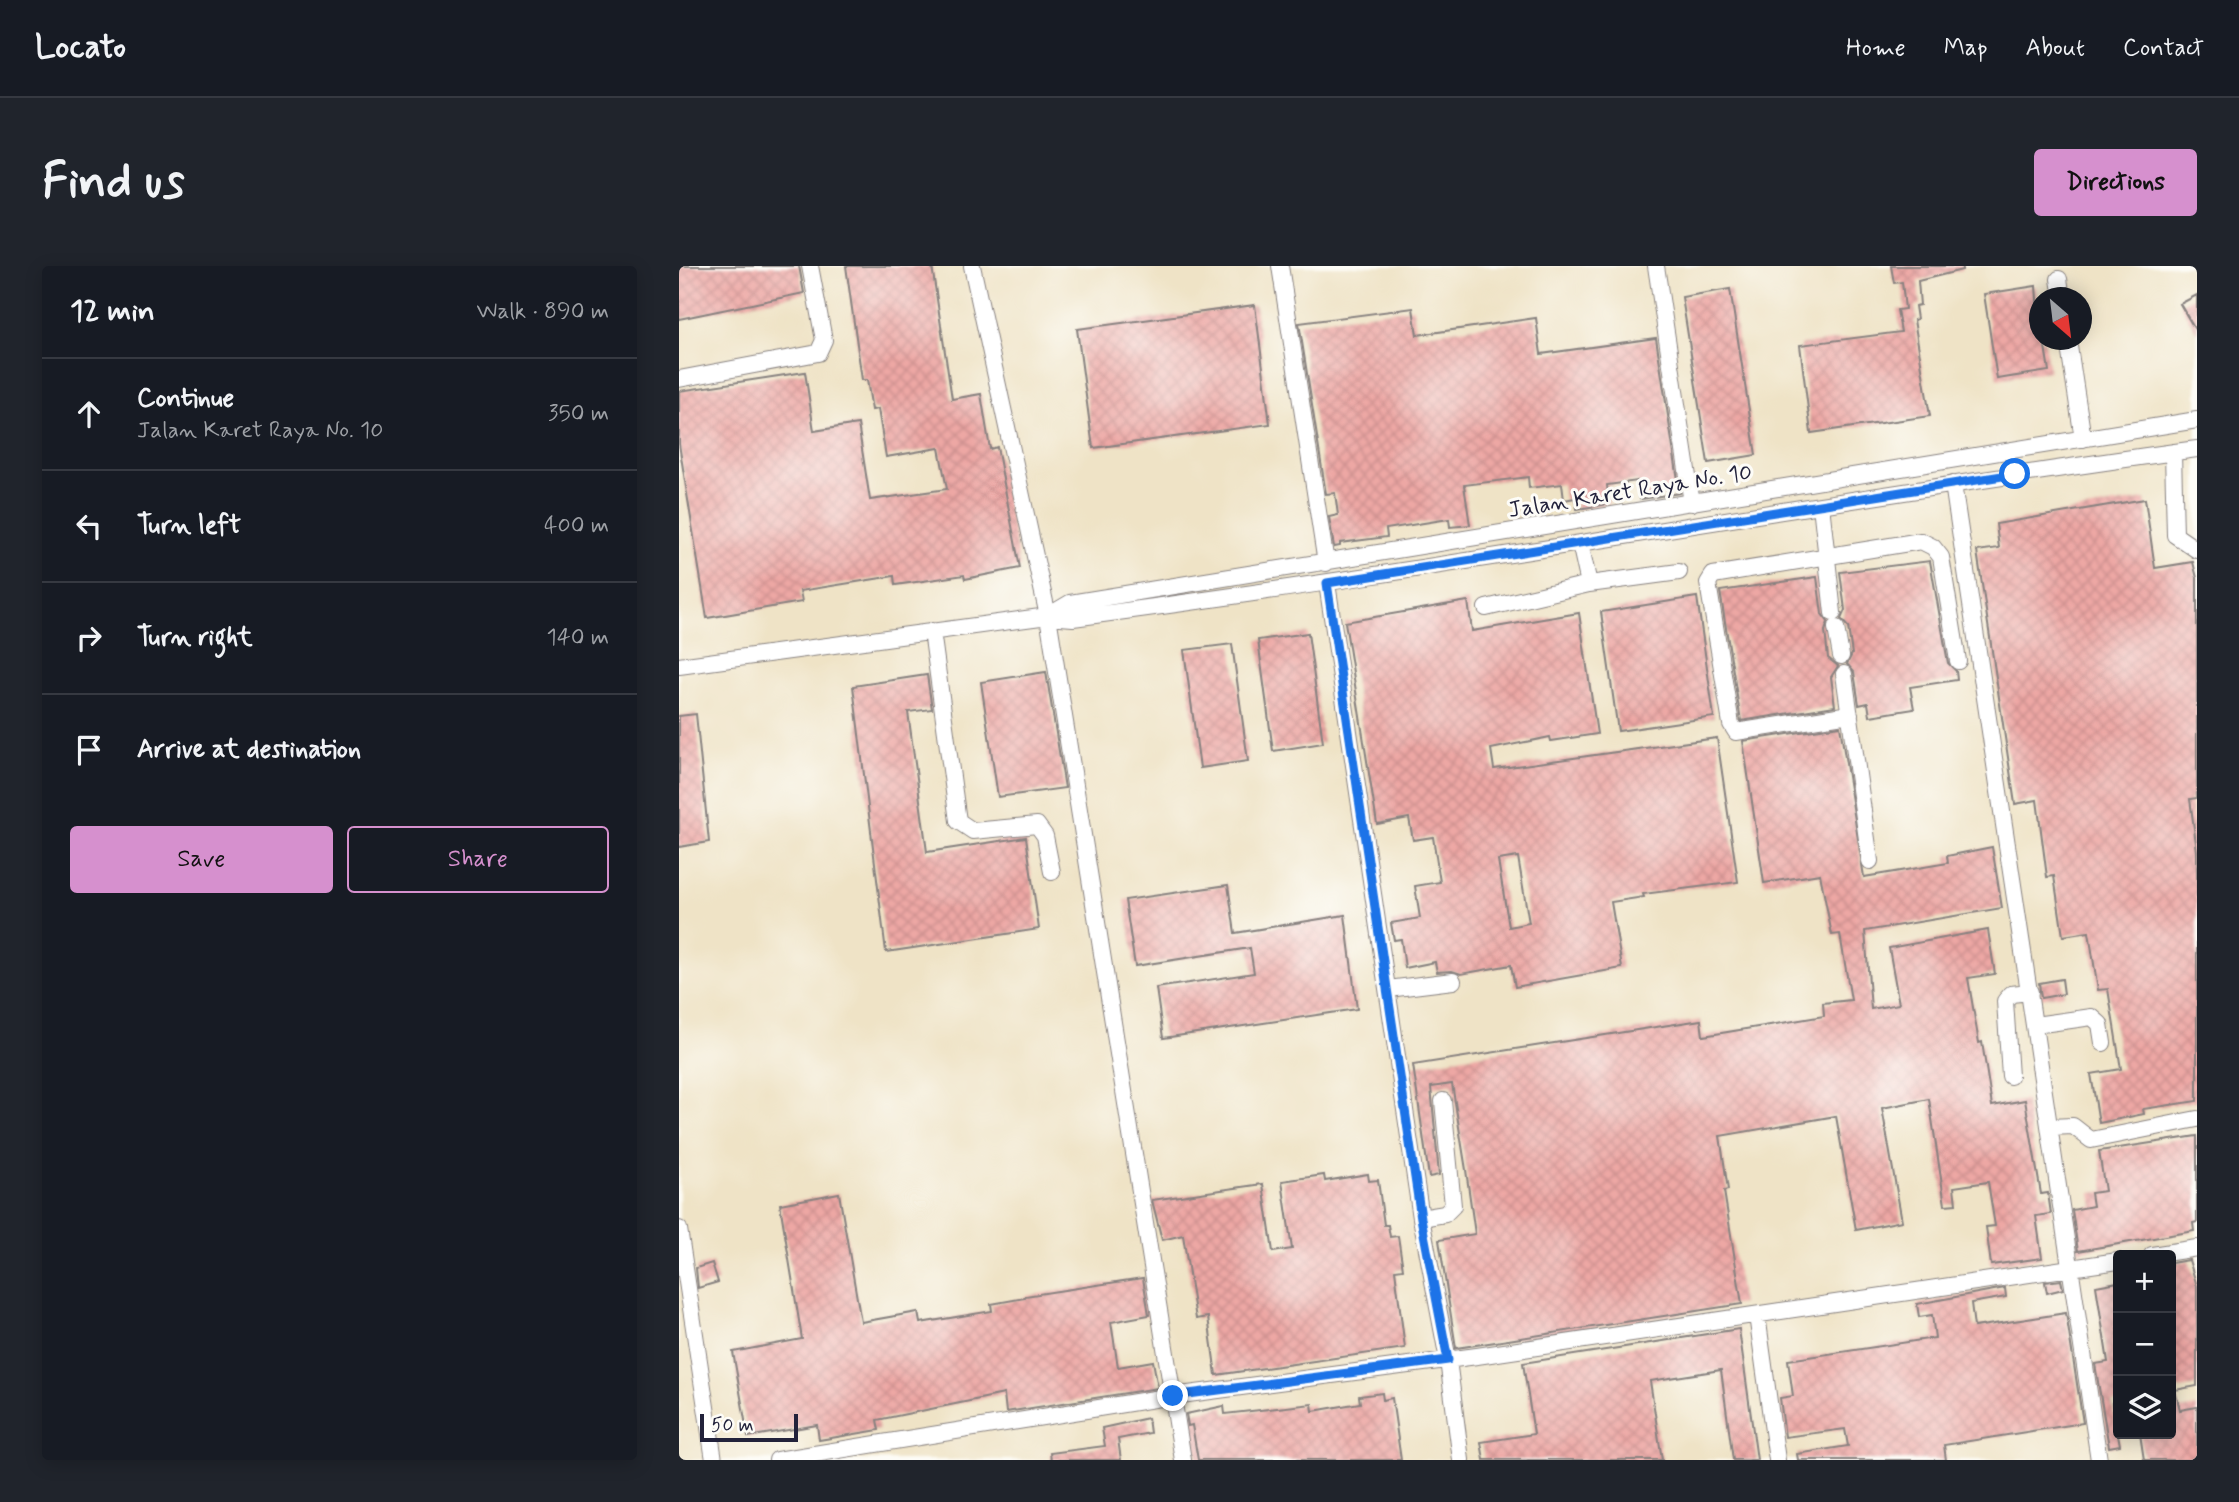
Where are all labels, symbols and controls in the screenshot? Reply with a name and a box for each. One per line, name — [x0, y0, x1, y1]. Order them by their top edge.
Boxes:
text: Locato — [35, 26, 126, 70]
text: Home — [1846, 33, 1906, 64]
text: Map — [1944, 33, 1988, 64]
text: About — [2026, 33, 2085, 64]
text: Contact — [2123, 33, 2204, 64]
button: Directions — [2034, 149, 2197, 216]
text: Find us — [42, 150, 185, 215]
north arrow — [2029, 287, 2092, 350]
text: 12 min — [70, 292, 155, 331]
text: Walk · 890 m — [477, 297, 609, 327]
text: Continue — [137, 382, 234, 416]
icon: ahead — [70, 395, 108, 433]
text: 350 m — [548, 399, 609, 429]
text: Jalan Karet Raya No. 10 — [137, 416, 384, 446]
street label: Jalan Karet Raya No. 10 — [1506, 458, 1754, 526]
route start — [1999, 458, 2030, 489]
icon: left — [70, 507, 108, 545]
text: Turn left — [137, 509, 241, 543]
text: 400 m — [544, 511, 609, 541]
icon: right — [70, 619, 108, 657]
text: Turn right — [137, 621, 253, 655]
text: 140 m — [546, 623, 609, 653]
icon: arrive — [70, 731, 108, 769]
text: Arrive at destination — [137, 733, 361, 767]
button: Save — [70, 826, 333, 893]
button: Share — [347, 826, 609, 893]
map controls — [2113, 1250, 2176, 1439]
button: + — [2113, 1250, 2176, 1313]
button: − — [2113, 1313, 2176, 1376]
button: layers — [2113, 1376, 2176, 1439]
route end — [1157, 1380, 1188, 1411]
scale bar — [700, 1411, 798, 1443]
text: 50 m — [711, 1413, 754, 1438]

